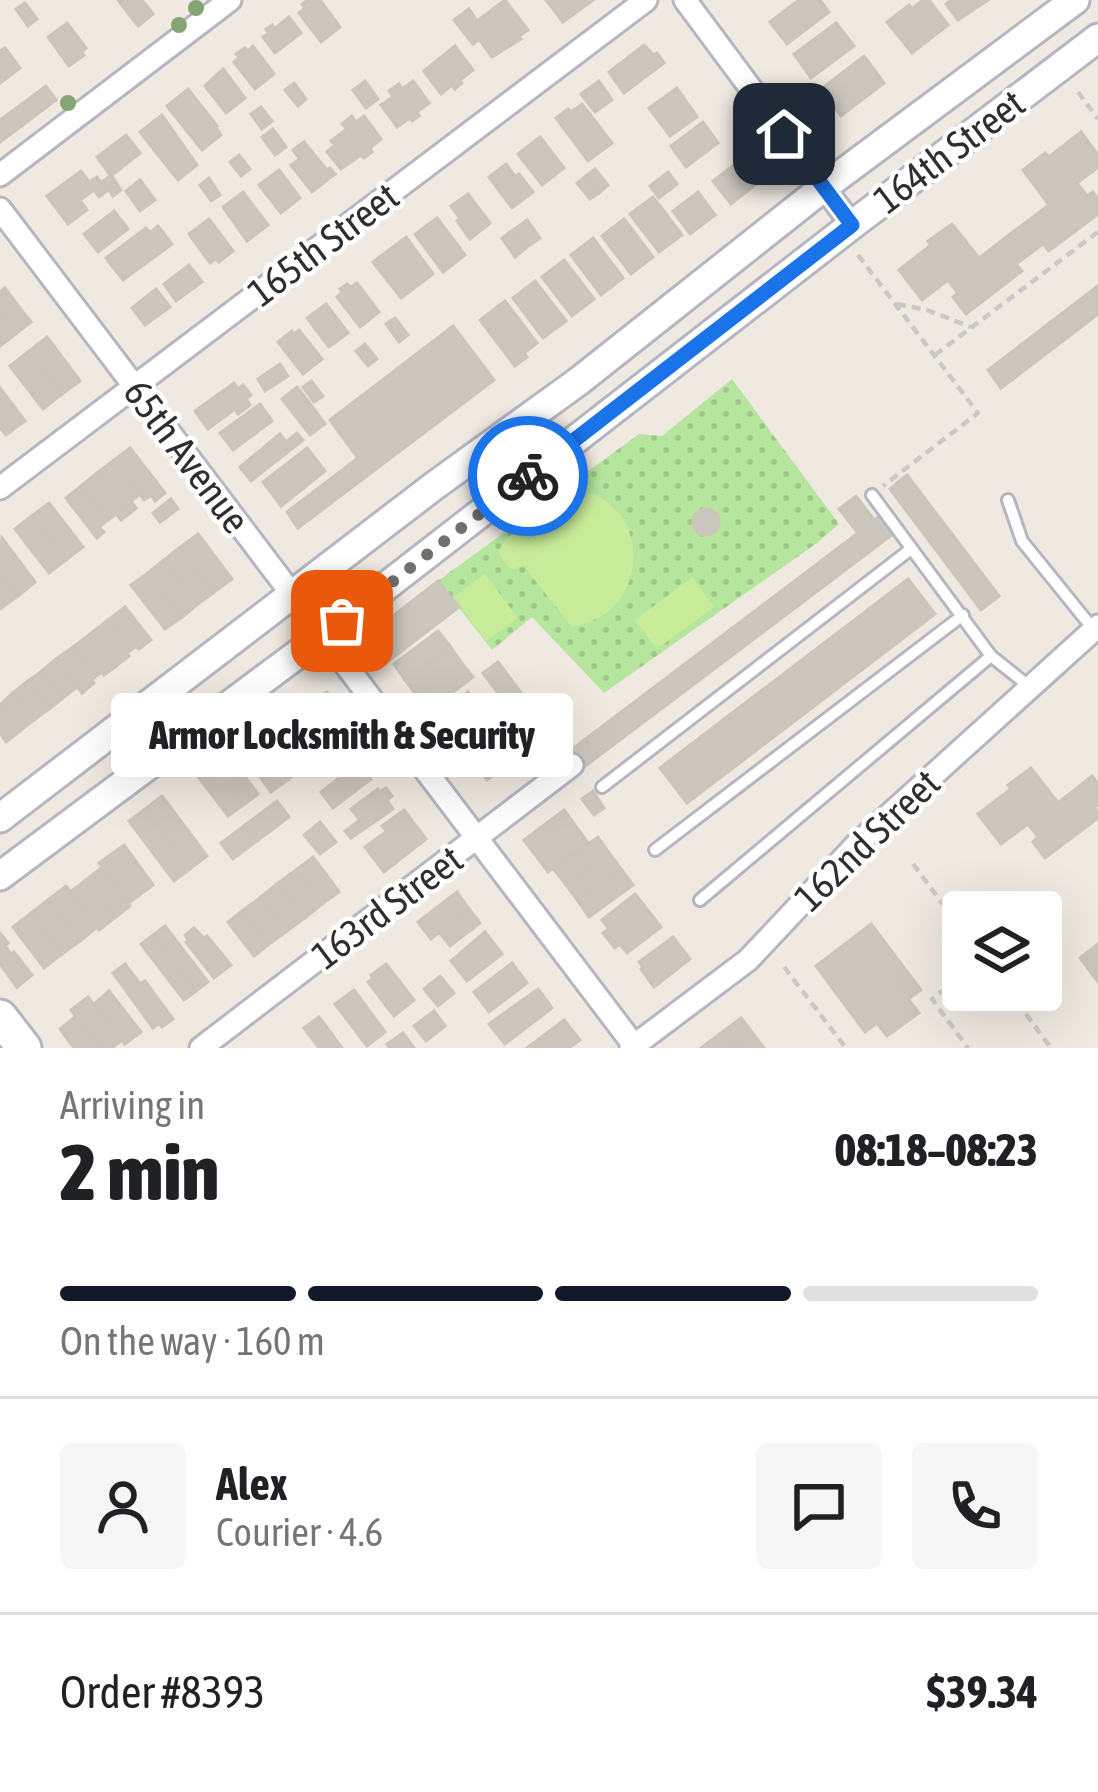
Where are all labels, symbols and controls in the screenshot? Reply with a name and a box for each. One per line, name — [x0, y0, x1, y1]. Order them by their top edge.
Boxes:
street label: 164th Street — [865, 80, 1033, 222]
pin — [733, 83, 835, 185]
icon: home — [751, 101, 817, 167]
street label: 165th Street — [239, 173, 407, 315]
street label: 65th Avenue — [115, 371, 259, 541]
courier — [468, 416, 588, 536]
icon: bike — [495, 443, 561, 509]
pin — [291, 570, 393, 672]
icon: bag — [309, 588, 375, 654]
callout: Armor Locksmith & Security — [111, 693, 573, 777]
text: Armor Locksmith & Security — [149, 713, 535, 757]
street label: 162nd Street — [786, 761, 948, 919]
street label: 163rd Street — [304, 837, 470, 977]
map controls — [942, 891, 1062, 1011]
button: layers — [942, 891, 1062, 1011]
text: Arriving in — [60, 1083, 205, 1127]
text: 08:18–08:23 — [835, 1124, 1038, 1176]
text: 2 min — [60, 1127, 219, 1217]
text: On the way · 160 m — [60, 1319, 325, 1363]
button: person — [60, 1443, 186, 1569]
button: chat — [756, 1443, 882, 1569]
button: phone — [912, 1443, 1038, 1569]
text: Alex — [216, 1458, 288, 1510]
text: Courier · 4.6 — [216, 1510, 383, 1554]
text: Order #8393 — [60, 1666, 265, 1718]
text: $39.34 — [926, 1666, 1038, 1718]

